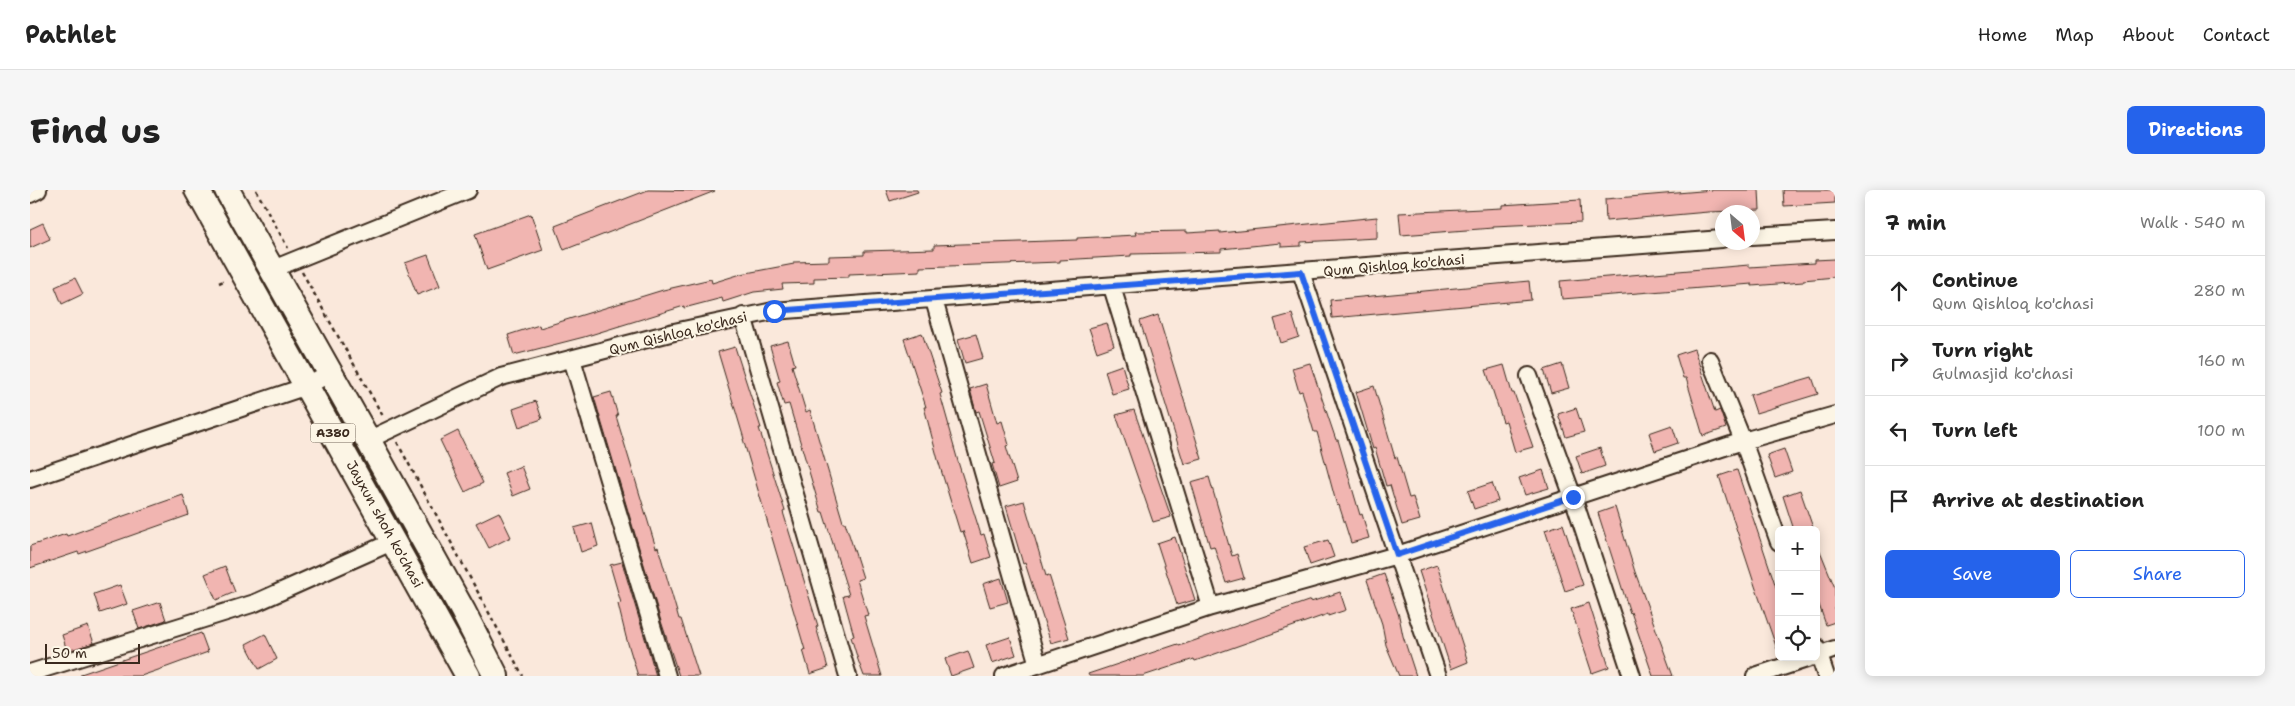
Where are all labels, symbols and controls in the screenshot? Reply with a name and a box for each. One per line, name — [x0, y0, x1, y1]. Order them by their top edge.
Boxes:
text: Pathlet — [25, 19, 116, 51]
text: Home — [1978, 23, 2027, 47]
text: Map — [2055, 23, 2094, 47]
text: About — [2122, 23, 2175, 47]
text: Contact — [2203, 23, 2270, 47]
button: Directions — [2127, 106, 2265, 154]
text: Find us — [30, 107, 161, 154]
north arrow — [1715, 205, 1760, 250]
text: 7 min — [1885, 209, 1946, 237]
text: Walk · 540 m — [2140, 212, 2245, 233]
street label: Qum Qishloq ko'chasi — [1323, 250, 1465, 280]
text: Continue — [1932, 268, 2018, 293]
icon: ahead — [1885, 277, 1913, 305]
text: 280 m — [2193, 280, 2245, 301]
text: Qum Qishloq ko'chasi — [1932, 293, 2094, 314]
route start — [763, 300, 786, 323]
street label: Qum Qishloq ko'chasi — [607, 307, 749, 359]
text: Turn right — [1932, 338, 2033, 363]
icon: right — [1885, 347, 1913, 375]
text: 160 m — [2198, 350, 2245, 371]
text: Gulmasjid ko'chasi — [1932, 363, 2074, 384]
icon: left — [1885, 417, 1913, 445]
text: Turn left — [1932, 418, 2018, 443]
text: 100 m — [2197, 420, 2245, 441]
road number: A380 — [310, 424, 356, 442]
street label: Jayxun shoh ko'chasi — [342, 457, 428, 591]
route end — [1562, 486, 1585, 509]
icon: arrive — [1885, 487, 1913, 515]
text: Arrive at destination — [1932, 488, 2144, 513]
map controls — [1775, 526, 1820, 661]
button: + — [1775, 526, 1820, 571]
button: Save — [1885, 550, 2060, 598]
button: Share — [2070, 550, 2245, 598]
button: − — [1775, 571, 1820, 616]
button: locate — [1775, 616, 1820, 661]
scale bar — [45, 641, 140, 664]
text: 50 m — [52, 644, 87, 662]

